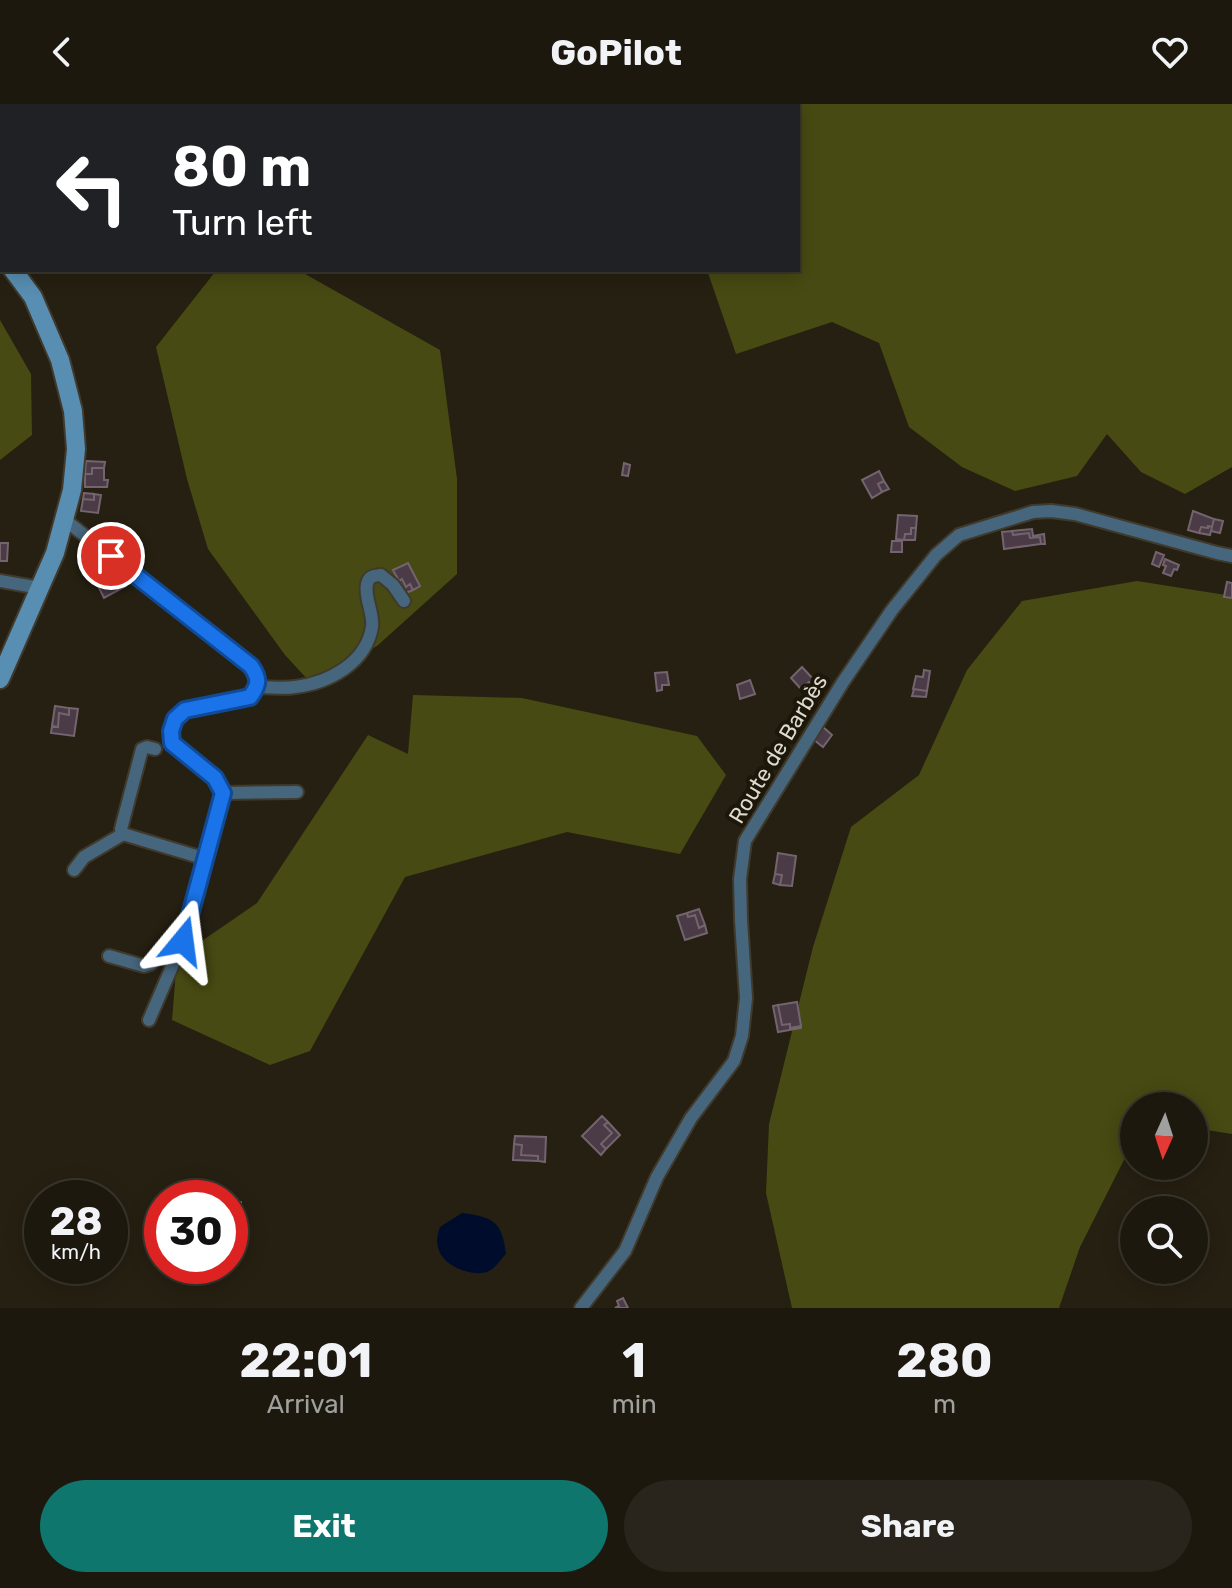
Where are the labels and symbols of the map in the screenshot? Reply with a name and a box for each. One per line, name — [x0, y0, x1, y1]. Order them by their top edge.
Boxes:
pin — [77, 522, 145, 590]
street label: Route de Barbès — [723, 670, 833, 828]
position arrow — [141, 899, 225, 983]
north arrow — [1120, 1092, 1208, 1180]
speed limit sign: 30 — [144, 1180, 248, 1284]

